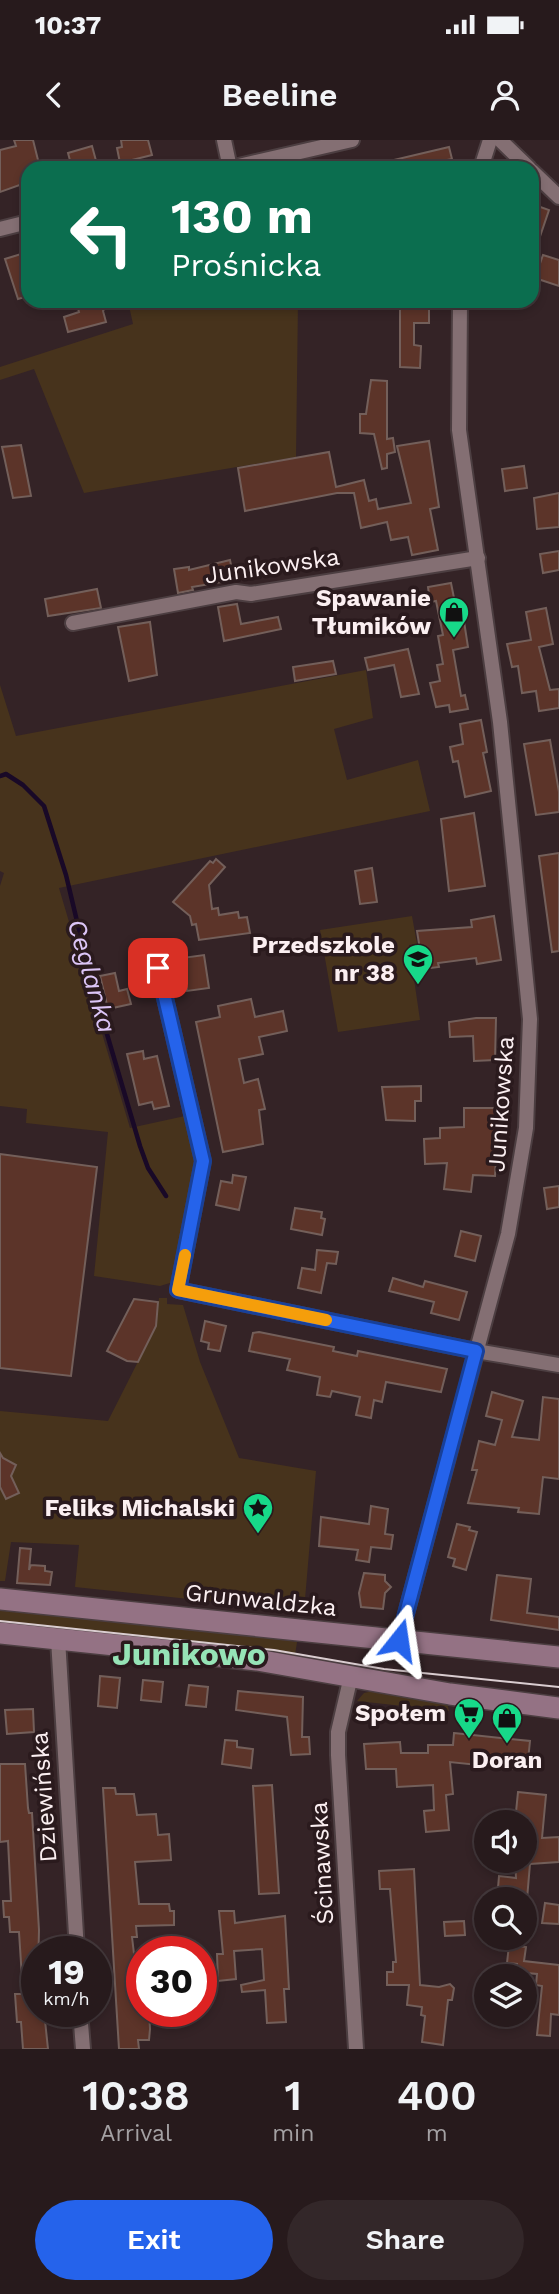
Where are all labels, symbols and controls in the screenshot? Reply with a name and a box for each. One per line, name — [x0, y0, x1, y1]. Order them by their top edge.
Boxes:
text: 10:37 — [35, 10, 101, 40]
icon: back — [35, 76, 73, 114]
text: Beeline — [221, 76, 338, 114]
icon: person — [486, 76, 524, 114]
text: 130 m — [171, 187, 313, 245]
icon: left — [56, 189, 147, 280]
text: Prośnicka — [171, 246, 321, 284]
street label: Junikowska — [203, 543, 341, 589]
place label: Spawanie Tłumików — [312, 584, 431, 640]
shop icon: Spawanie Tłumików — [437, 595, 471, 639]
water label: Ceglanka — [61, 916, 123, 1036]
place label: Przedszkole nr 38 — [252, 931, 395, 987]
pin — [128, 938, 188, 998]
school or university icon: Przedszkole nr 38 — [401, 942, 435, 986]
icon: arrive — [139, 949, 177, 987]
street label: Junikowska — [482, 1035, 520, 1173]
place icon: Feliks Michalski — [241, 1491, 275, 1535]
place label: Feliks Michalski — [45, 1494, 235, 1522]
street label: Grunwaldzka — [184, 1578, 338, 1622]
position arrow — [362, 1603, 436, 1677]
district label: Junikowo — [112, 1635, 266, 1673]
supermarket icon: Społem — [452, 1696, 486, 1740]
place label: Społem — [355, 1699, 446, 1727]
shop icon: Doran — [490, 1701, 524, 1745]
street label: Dziewińska — [25, 1731, 63, 1863]
place label: Doran — [472, 1746, 542, 1774]
street label: Ścinawska — [305, 1801, 339, 1925]
map controls — [474, 1810, 537, 2027]
button: sound — [474, 1810, 537, 1873]
button: search — [474, 1887, 537, 1950]
speed limit sign: 30 — [126, 1936, 217, 2027]
text: 19 — [48, 1951, 85, 1993]
button: layers — [474, 1964, 537, 2027]
text: km/h — [43, 1988, 90, 2009]
text: 10:38 — [82, 2071, 190, 2120]
text: 1 — [285, 2071, 302, 2120]
text: 400 — [397, 2071, 477, 2120]
text: Arrival — [100, 2120, 172, 2147]
text: min — [272, 2120, 314, 2147]
text: m — [426, 2120, 448, 2147]
button: Exit — [35, 2200, 273, 2280]
button: Share — [287, 2200, 524, 2280]

